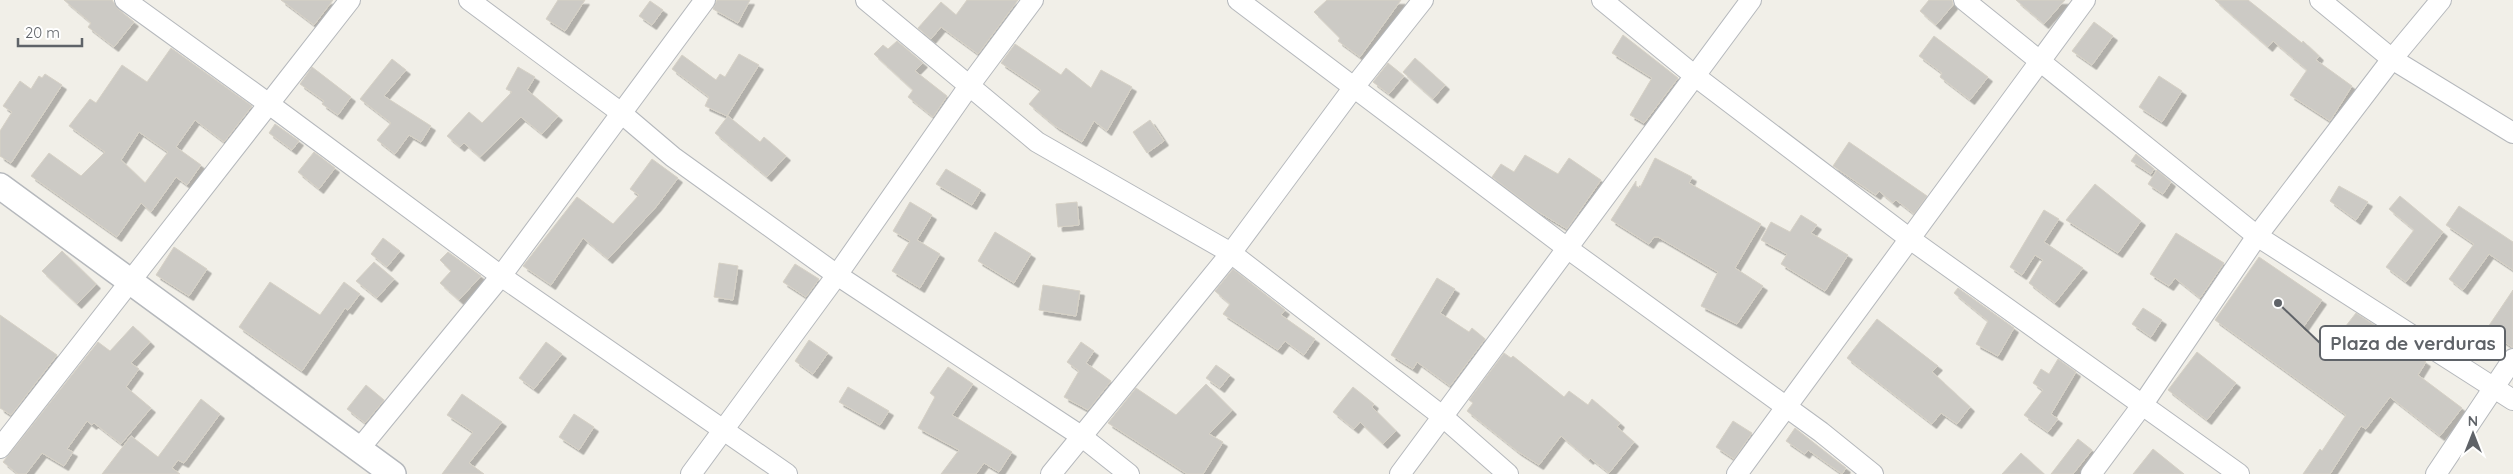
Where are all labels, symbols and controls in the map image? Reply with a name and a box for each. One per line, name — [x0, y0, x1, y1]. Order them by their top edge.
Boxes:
scale bar — [18, 15, 81, 47]
text: 20 m — [25, 23, 60, 42]
callout: Plaza de verduras — [2320, 326, 2505, 360]
text: Plaza de verduras — [2330, 331, 2496, 355]
north arrow — [2448, 409, 2498, 459]
text: N — [2468, 412, 2478, 430]

